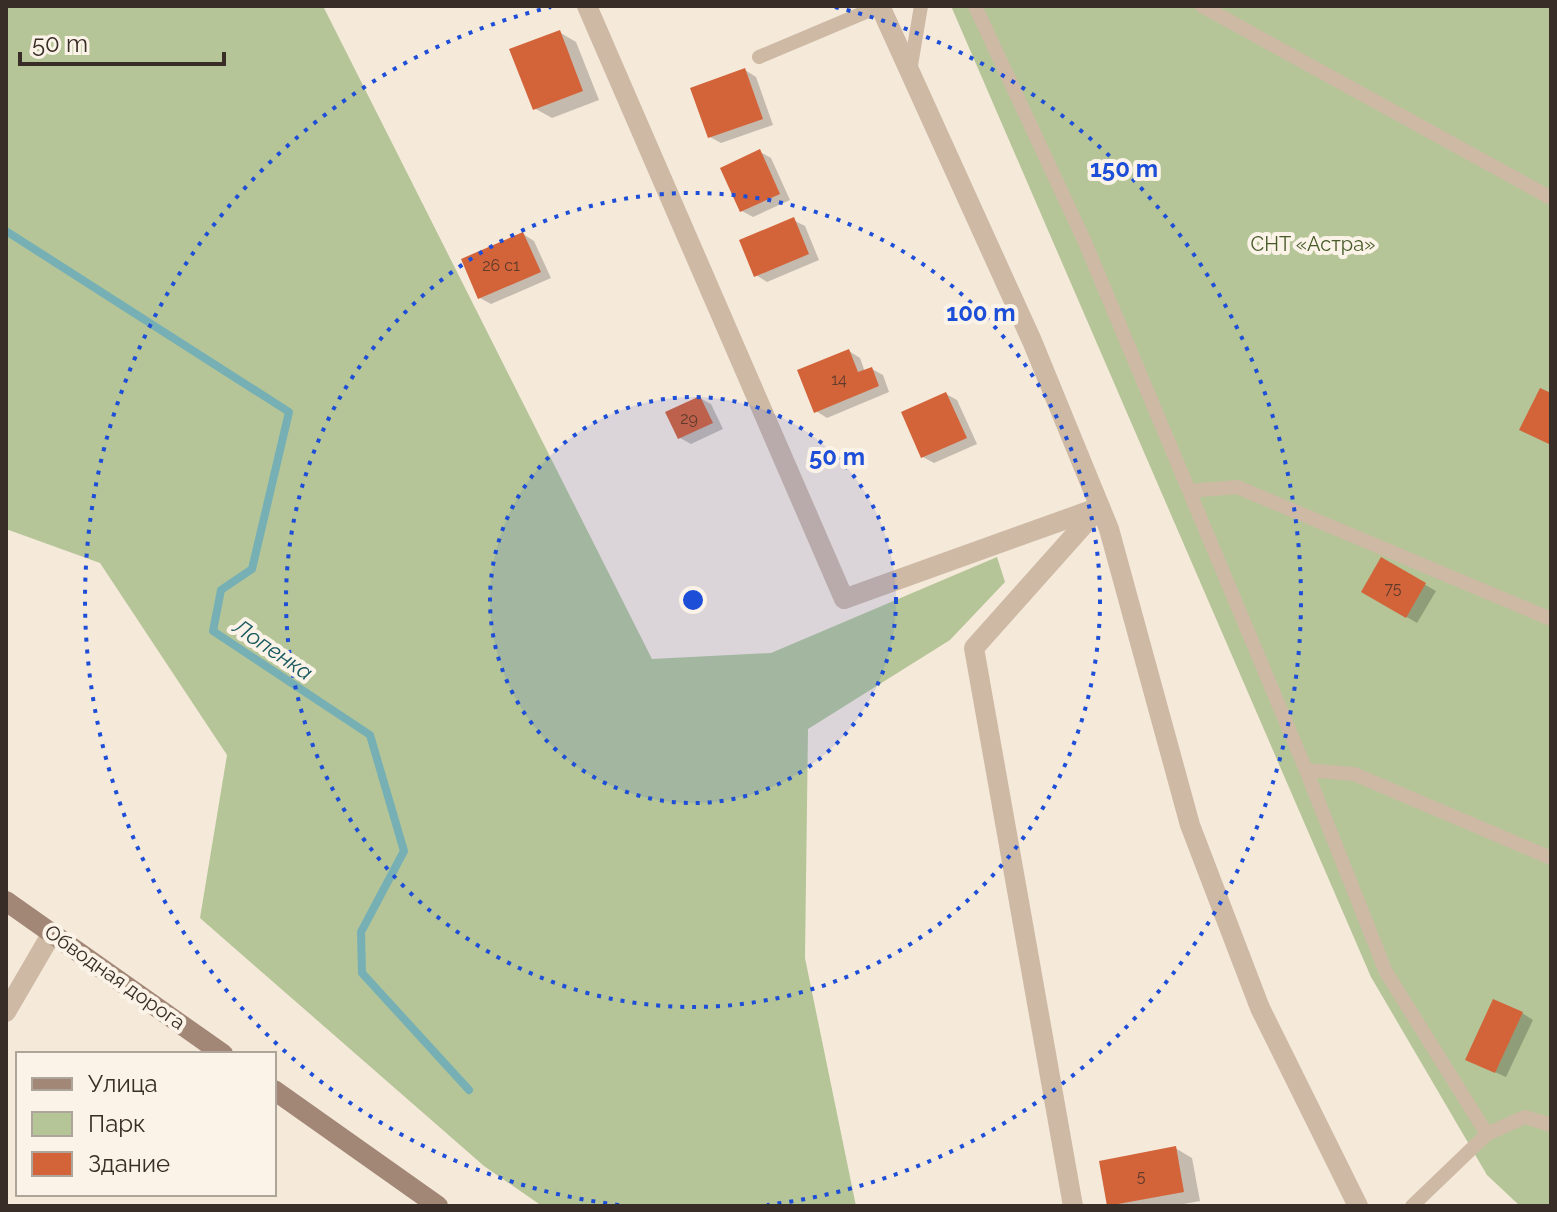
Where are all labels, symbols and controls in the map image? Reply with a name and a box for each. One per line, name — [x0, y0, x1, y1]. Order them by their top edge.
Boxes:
scale bar — [20, 16, 224, 66]
text: 50 m — [32, 29, 88, 58]
text: 150 m — [1090, 154, 1158, 183]
park label: СНТ «Астра» — [1250, 232, 1376, 256]
house number: 26 с1 — [482, 256, 520, 275]
text: 100 m — [946, 298, 1016, 327]
house number: 14 — [831, 370, 847, 389]
house number: 29 — [680, 409, 698, 428]
text: 50 m — [809, 442, 865, 471]
house number: 75 — [1384, 579, 1402, 598]
centre of rings — [679, 586, 707, 614]
water label: Лопенка — [227, 612, 318, 685]
street label: Обводная дорога — [40, 920, 190, 1034]
legend — [16, 1052, 276, 1196]
text: Улица — [88, 1069, 158, 1098]
text: Парк — [88, 1109, 146, 1138]
text: Здание — [88, 1149, 170, 1178]
house number: 5 — [1137, 1167, 1146, 1186]

